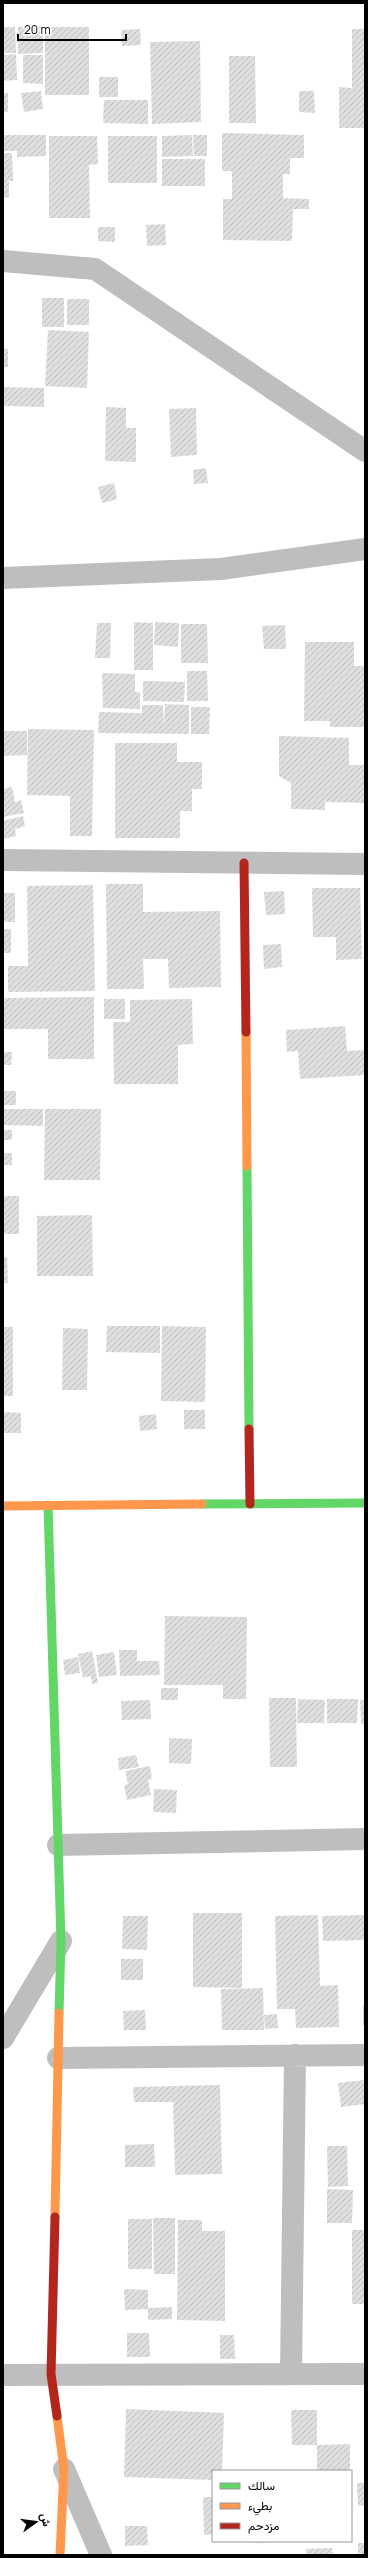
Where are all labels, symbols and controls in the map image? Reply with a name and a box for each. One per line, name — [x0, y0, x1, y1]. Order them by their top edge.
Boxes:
scale bar — [18, 16, 126, 42]
text: 20 m — [24, 21, 51, 38]
legend — [212, 2470, 352, 2542]
text: سالك — [248, 2477, 275, 2494]
text: بطيء — [248, 2497, 272, 2516]
north arrow — [16, 2502, 56, 2542]
text: ش — [37, 2511, 55, 2528]
text: مزدحم — [248, 2517, 279, 2534]

